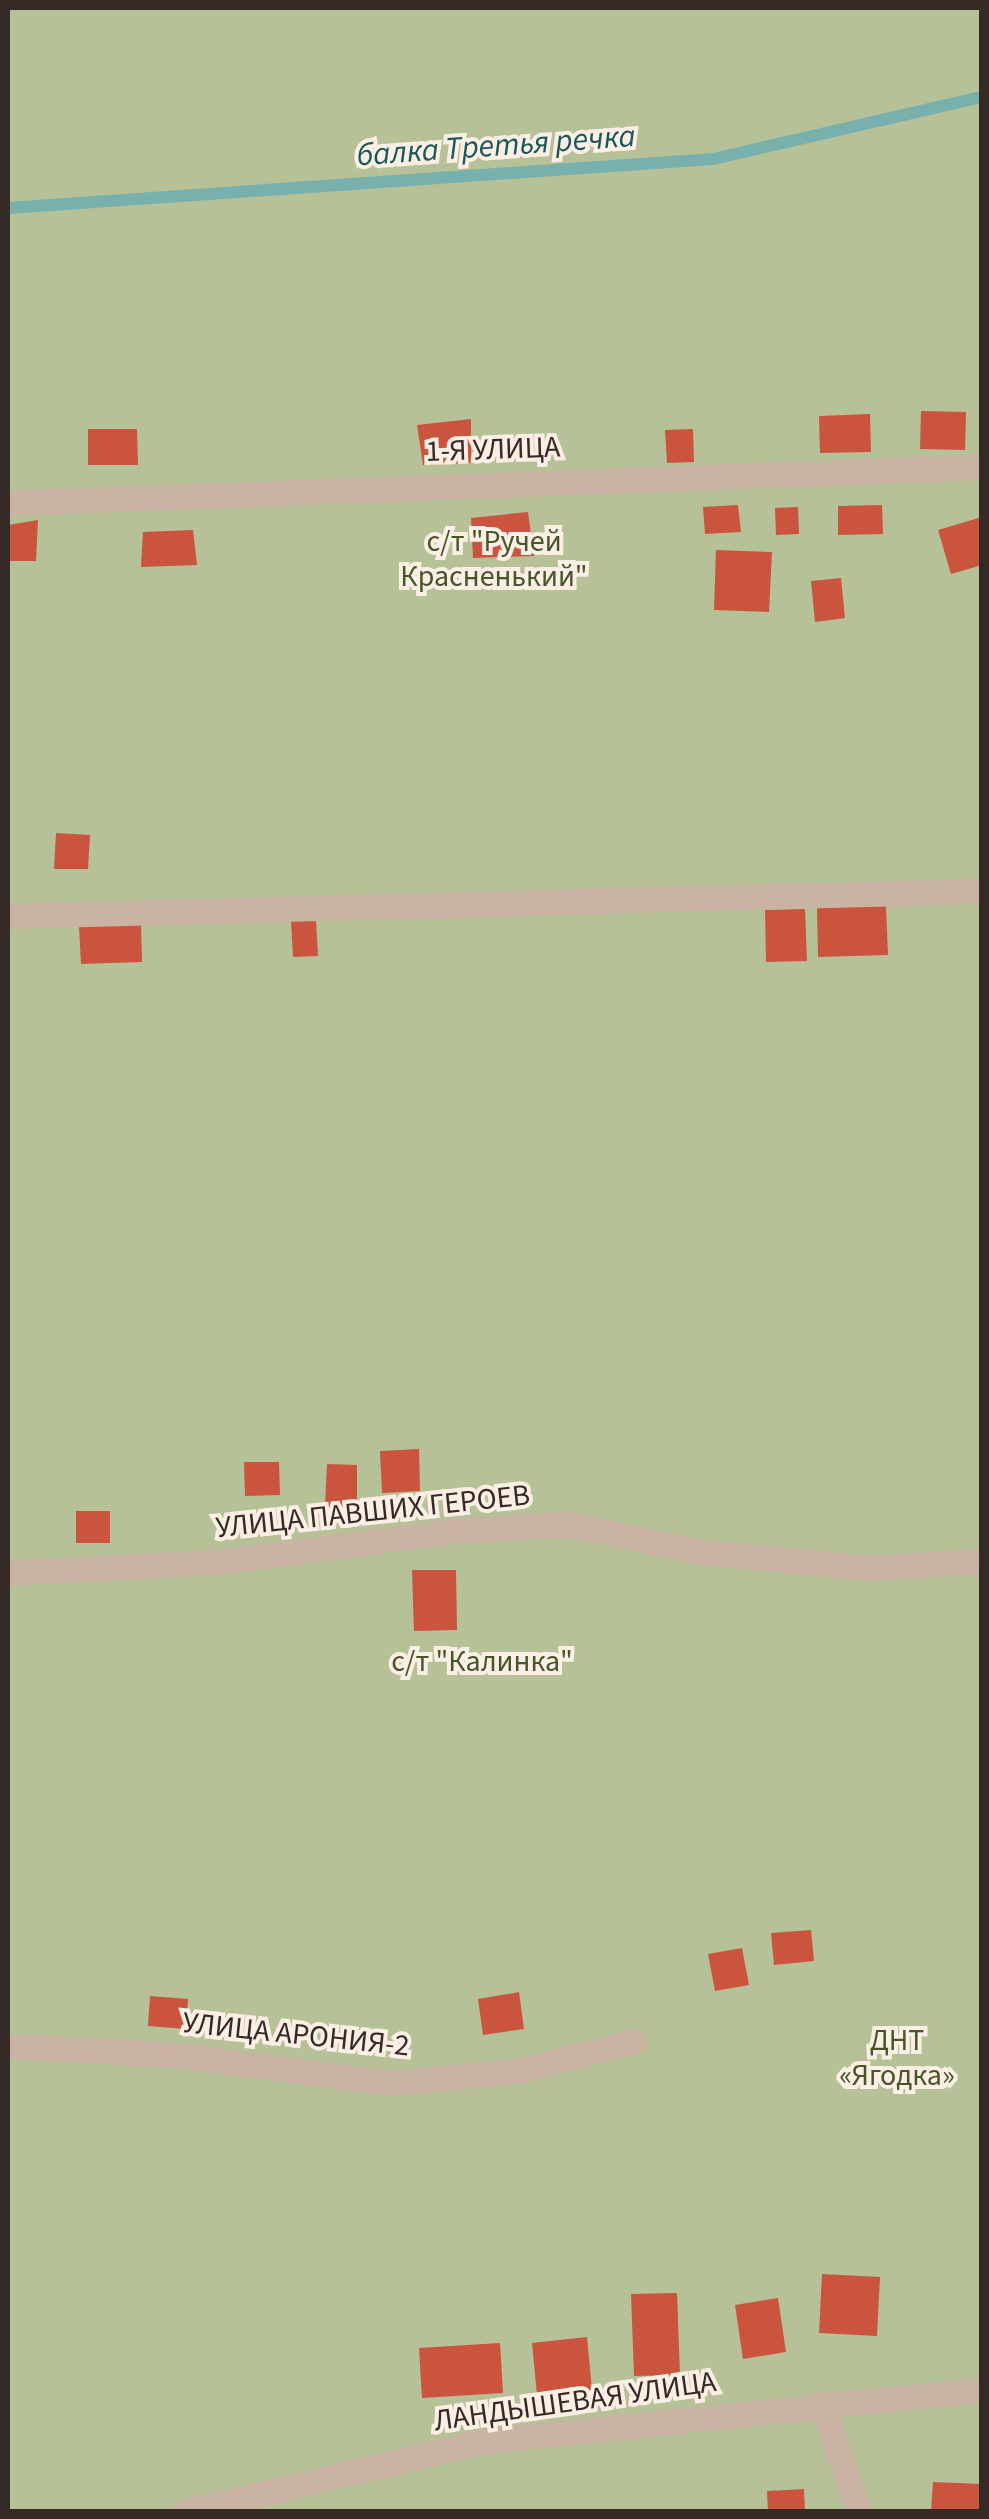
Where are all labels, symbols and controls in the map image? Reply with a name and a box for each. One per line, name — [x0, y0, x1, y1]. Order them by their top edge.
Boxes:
water label: балка Третья речка — [355, 117, 637, 175]
street label: 1-Я УЛИЦА — [425, 430, 561, 470]
park label: с/т "Ручей Красненький" — [400, 524, 588, 594]
street label: УЛИЦА ПАВШИХ ГЕРОЕВ — [214, 1478, 532, 1546]
park label: с/т "Калинка" — [391, 1644, 573, 1680]
street label: УЛИЦА АРОНИЯ-2 — [181, 2005, 411, 2065]
park label: ДНТ «Ягодка» — [839, 2023, 955, 2094]
street label: ЛАНДЫШЕВАЯ УЛИЦА — [431, 2364, 719, 2440]

